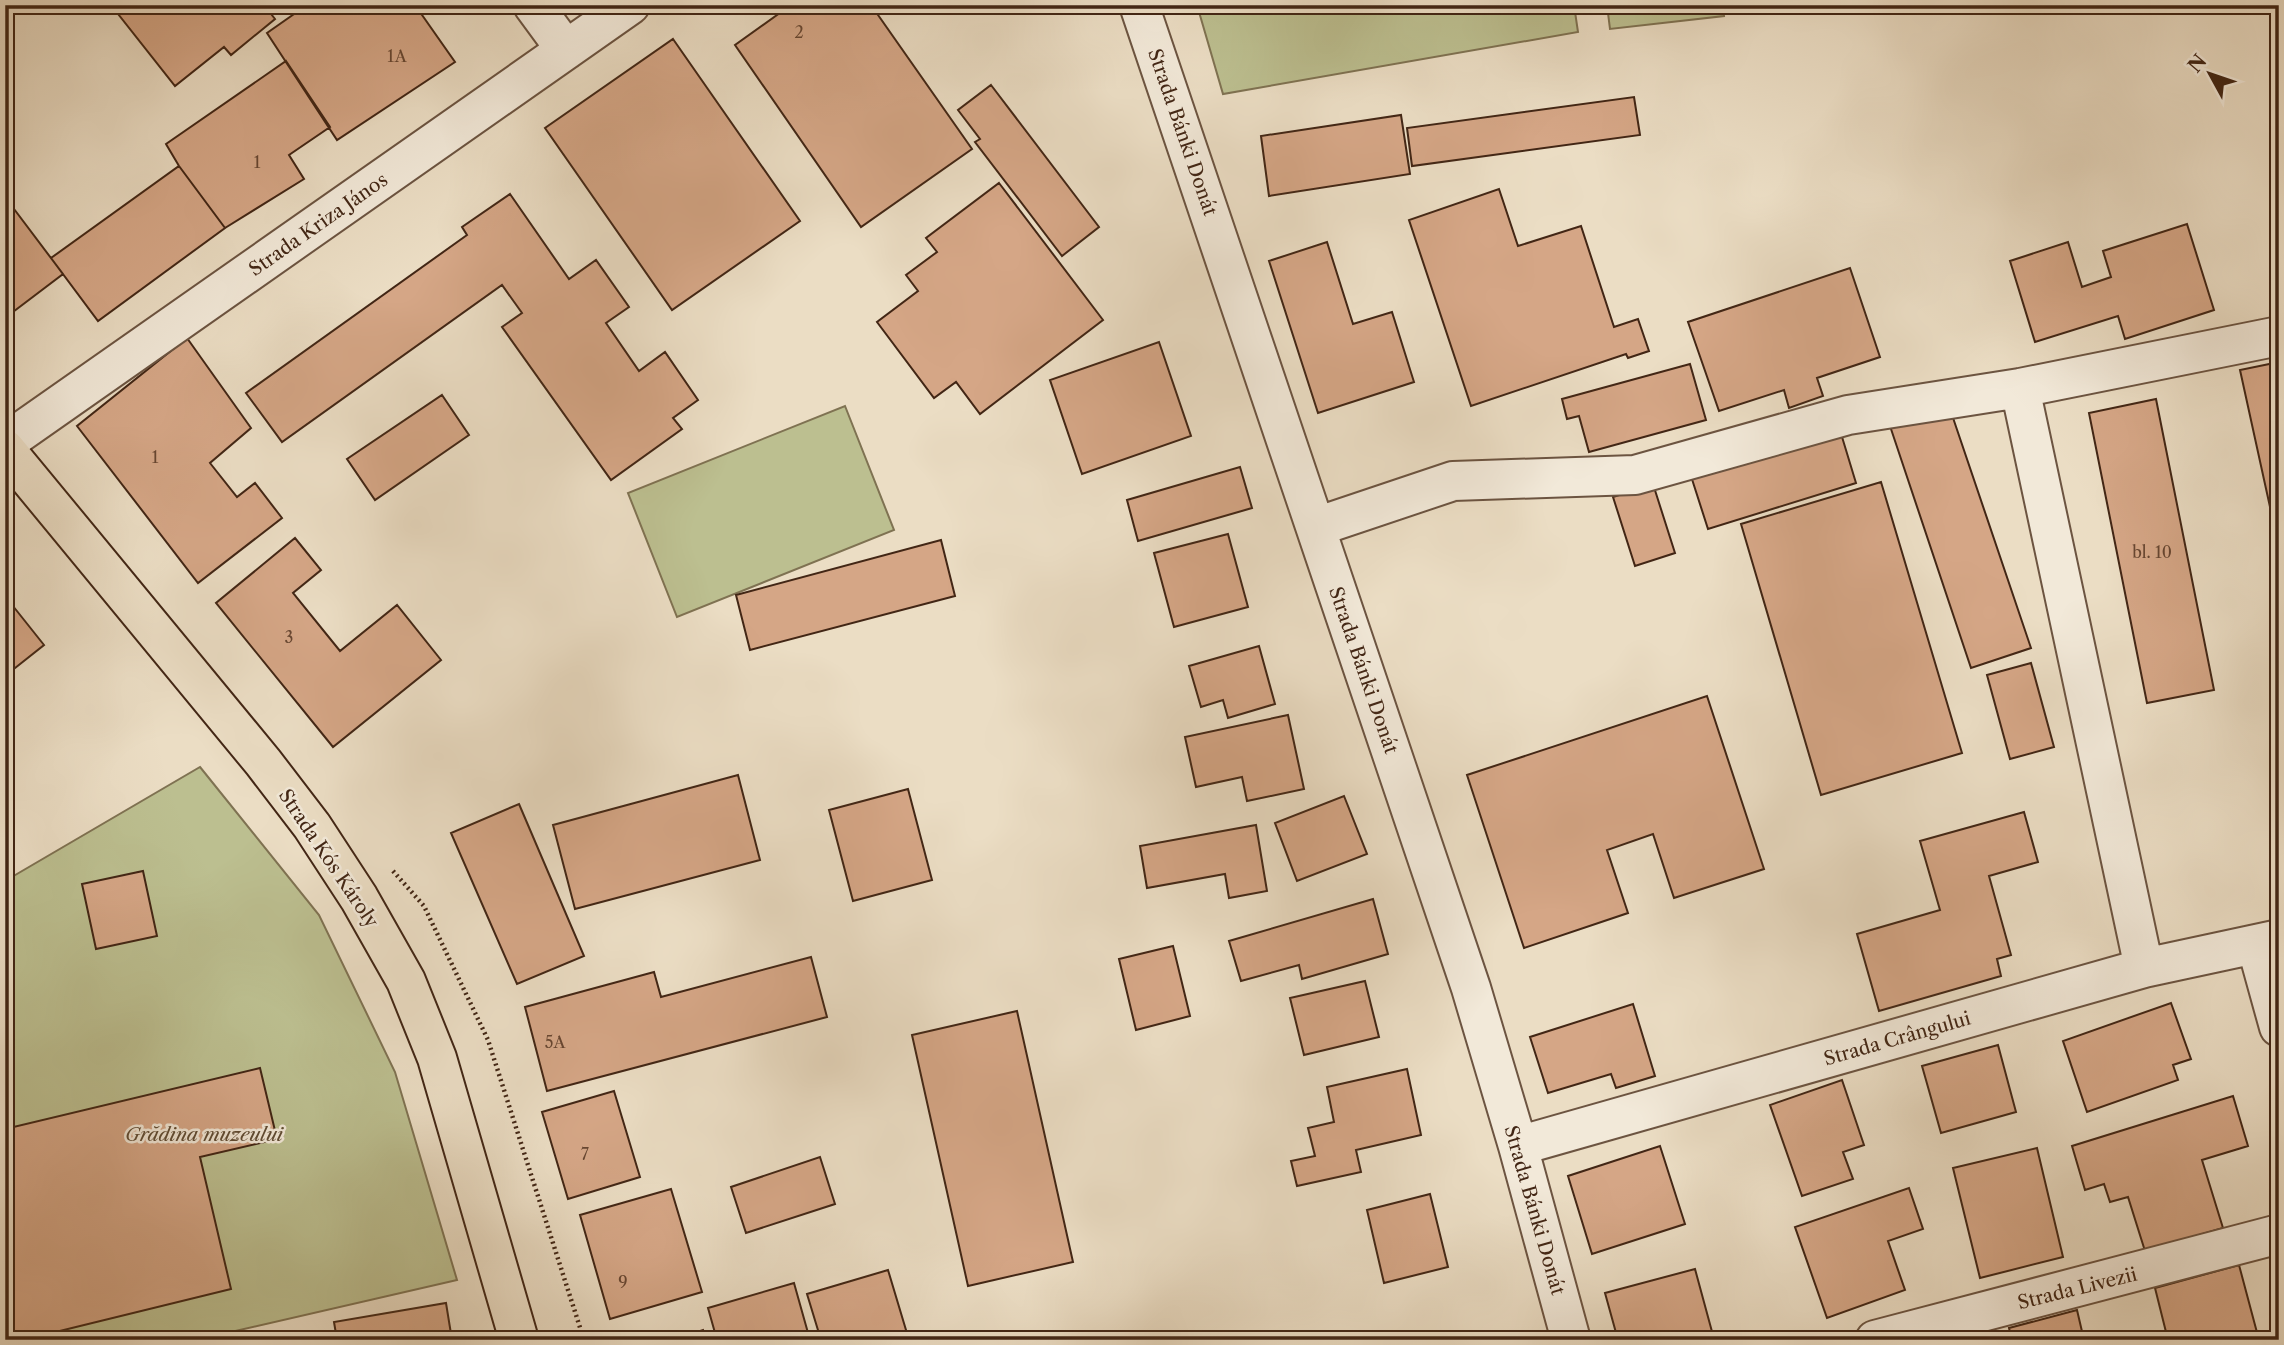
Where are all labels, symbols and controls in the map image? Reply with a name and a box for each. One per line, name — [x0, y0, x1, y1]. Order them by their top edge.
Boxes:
house number: 2 — [794, 22, 804, 42]
north arrow — [2176, 38, 2246, 108]
house number: 1A — [387, 46, 408, 66]
street label: Strada Bánki Donát — [1143, 46, 1222, 219]
text: N — [2183, 50, 2211, 77]
house number: 1 — [254, 152, 261, 172]
street label: Strada Kriza János — [245, 168, 392, 281]
house number: 1 — [152, 447, 159, 467]
house number: bl. 10 — [2132, 542, 2172, 562]
street label: Strada Bánki Donát — [1324, 584, 1403, 757]
house number: 3 — [285, 627, 293, 647]
street label: Strada Kós Károly — [274, 785, 384, 932]
street label: Strada Crângului — [1821, 1006, 1973, 1070]
house number: 5A — [545, 1032, 566, 1052]
park label: Grădina muzeului — [125, 1123, 284, 1146]
street label: Strada Bánki Donát — [1499, 1123, 1570, 1298]
house number: 7 — [581, 1144, 589, 1164]
street label: Strada Livezii — [2015, 1262, 2139, 1314]
house number: 9 — [618, 1272, 628, 1292]

